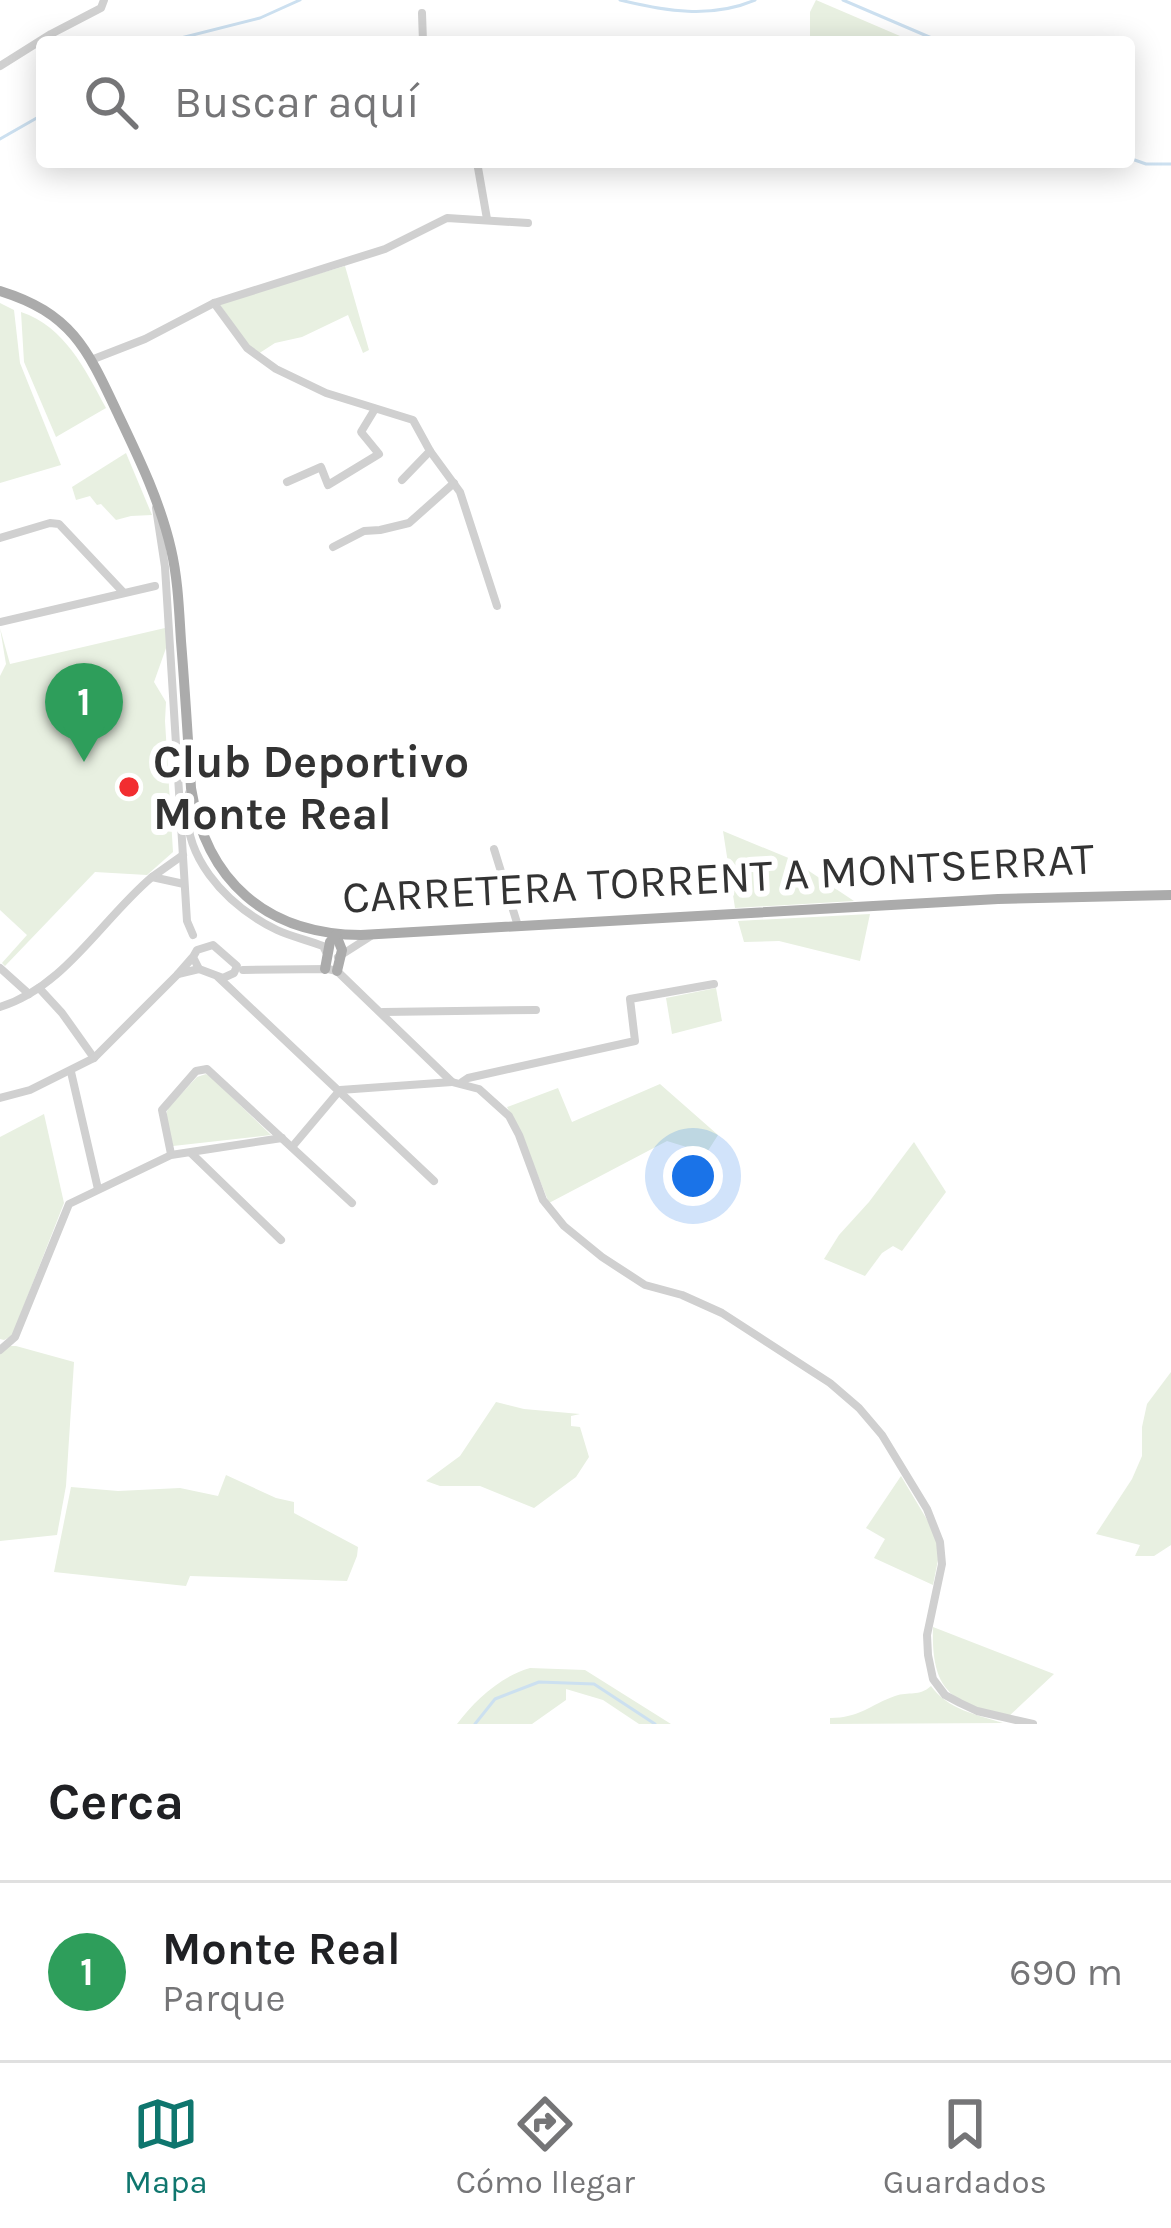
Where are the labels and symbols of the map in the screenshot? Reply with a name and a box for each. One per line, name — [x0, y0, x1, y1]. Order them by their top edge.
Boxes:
pin: 1 — [45, 663, 123, 762]
place label: Club Deportivo Monte Real — [153, 736, 469, 840]
marker: Club Deportivo Monte Real — [116, 774, 142, 800]
street label: CARRETERA TORRENT A MONTSERRAT — [341, 832, 1096, 924]
your location — [663, 1146, 723, 1206]

